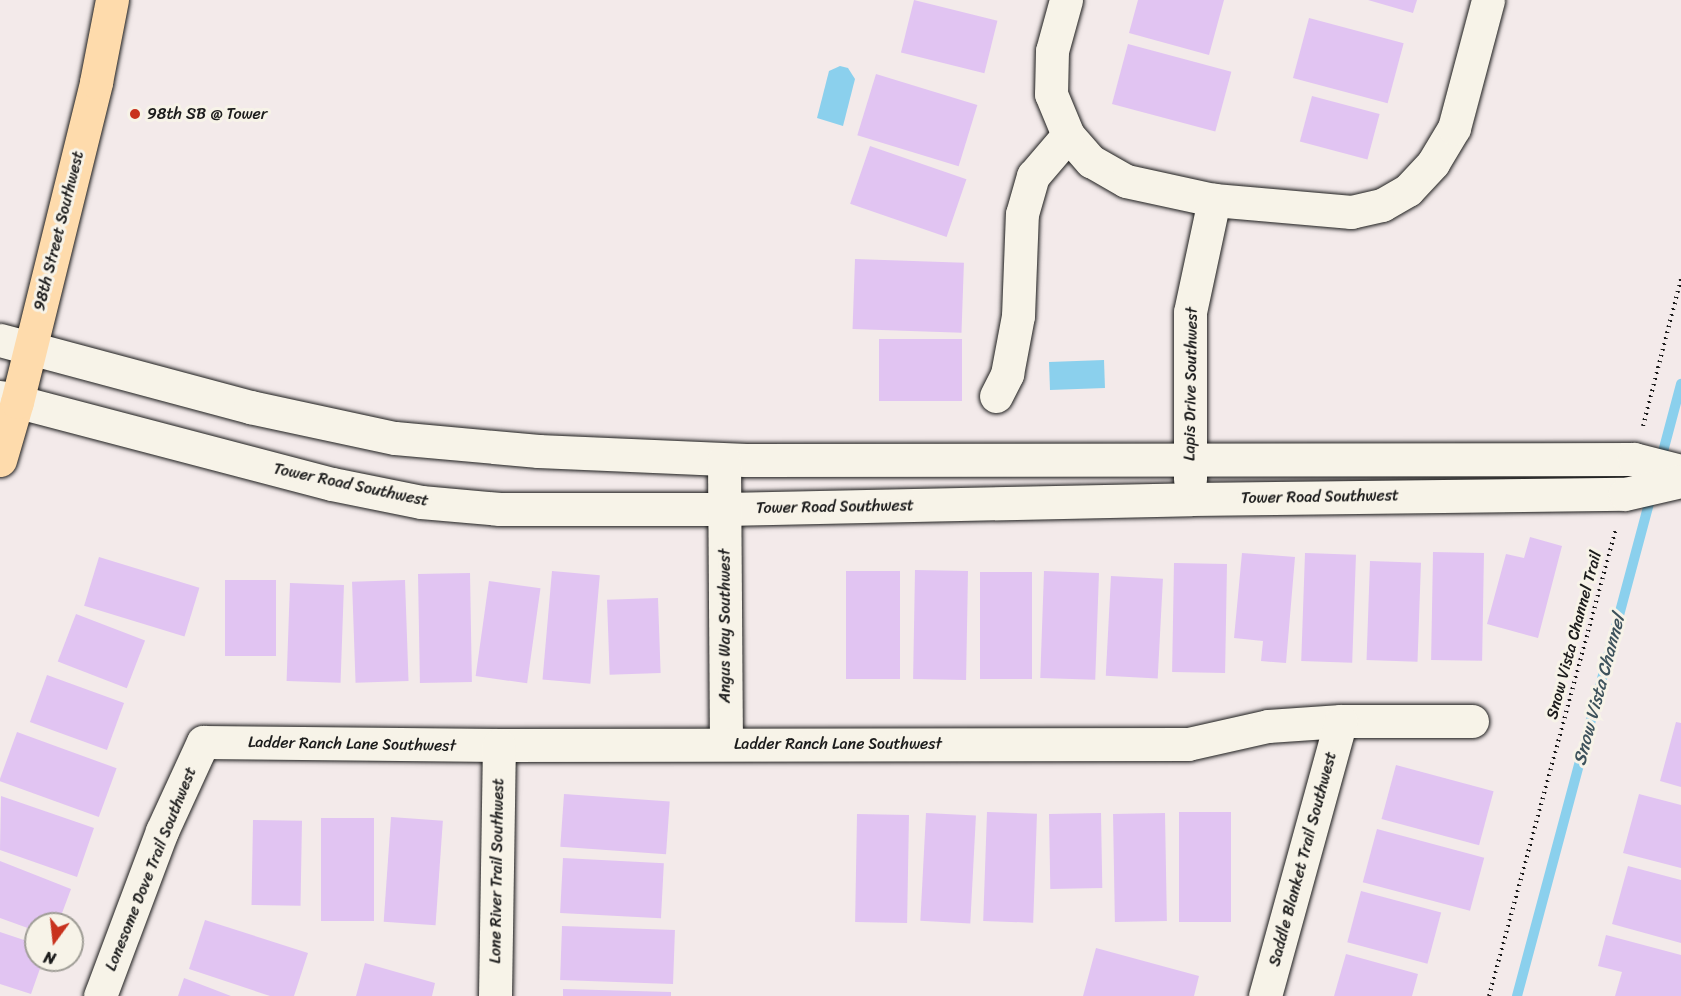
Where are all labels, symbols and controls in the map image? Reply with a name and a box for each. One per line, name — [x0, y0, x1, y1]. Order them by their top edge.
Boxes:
place label: 98th SB @ Tower — [147, 104, 268, 124]
marker: 98th SB @ Tower — [128, 107, 142, 121]
street label: 98th Street Southwest — [30, 149, 88, 313]
street label: Lapis Drive Southwest — [1180, 306, 1202, 462]
street label: Tower Road Southwest — [271, 459, 431, 511]
street label: Tower Road Southwest — [1240, 486, 1400, 508]
street label: Tower Road Southwest — [755, 496, 915, 518]
street label: Snow Vista Channel Trail — [1542, 548, 1606, 722]
street label: Angus Way Southwest — [715, 549, 735, 703]
water label: Snow Vista Channel — [1568, 612, 1630, 768]
street label: Ladder Ranch Lane Southwest — [247, 733, 457, 755]
street label: Ladder Ranch Lane Southwest — [733, 734, 943, 754]
street label: Saddle Blanket Trail Southwest — [1265, 750, 1341, 968]
street label: Lonesome Dove Trail Southwest — [101, 763, 201, 975]
street label: Lone River Trail Southwest — [486, 777, 508, 965]
north arrow — [24, 912, 84, 972]
text: N — [41, 942, 59, 973]

